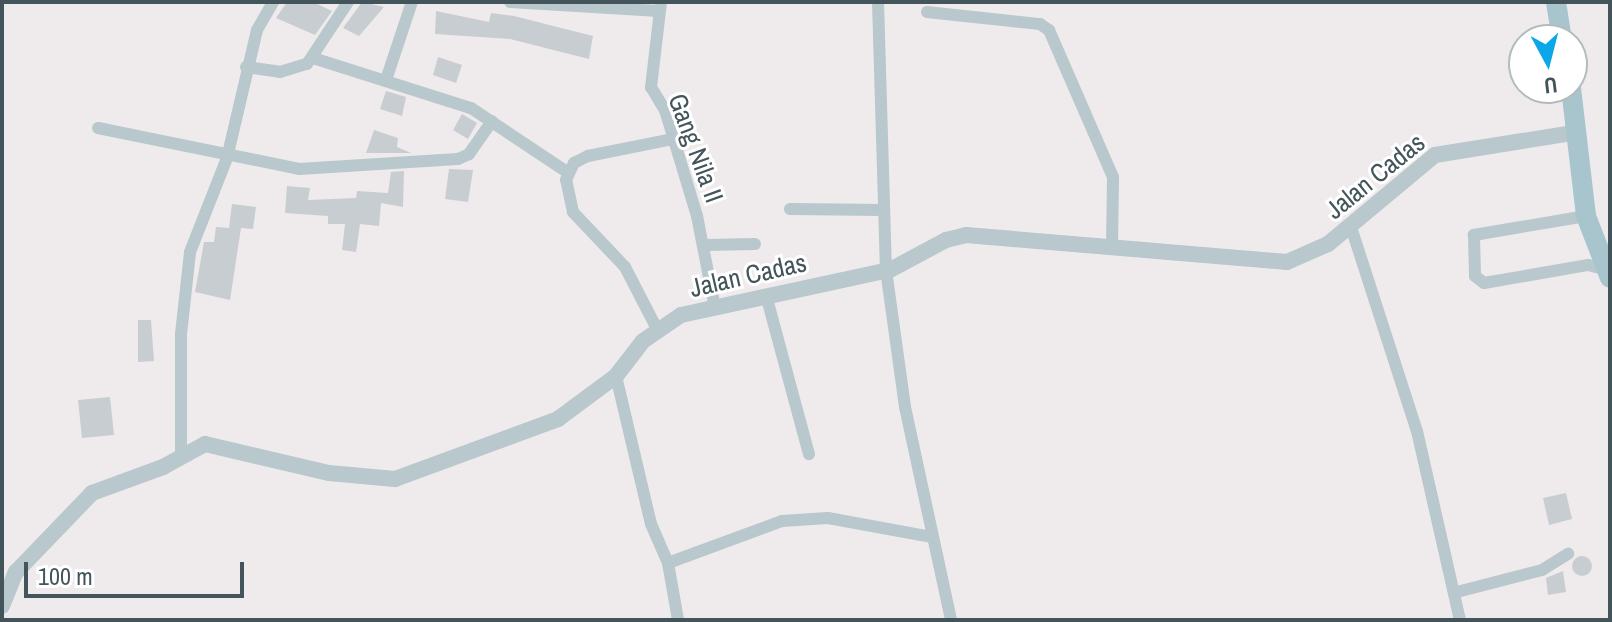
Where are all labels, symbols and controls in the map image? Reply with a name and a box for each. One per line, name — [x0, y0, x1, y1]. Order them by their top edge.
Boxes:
north arrow — [1508, 24, 1588, 104]
text: U — [1542, 70, 1559, 102]
street label: Gang Nila II — [662, 89, 730, 207]
street label: Jalan Cadas — [1319, 127, 1431, 225]
street label: Jalan Cadas — [687, 246, 809, 304]
scale bar — [28, 546, 248, 596]
text: 100 m — [38, 560, 93, 592]

